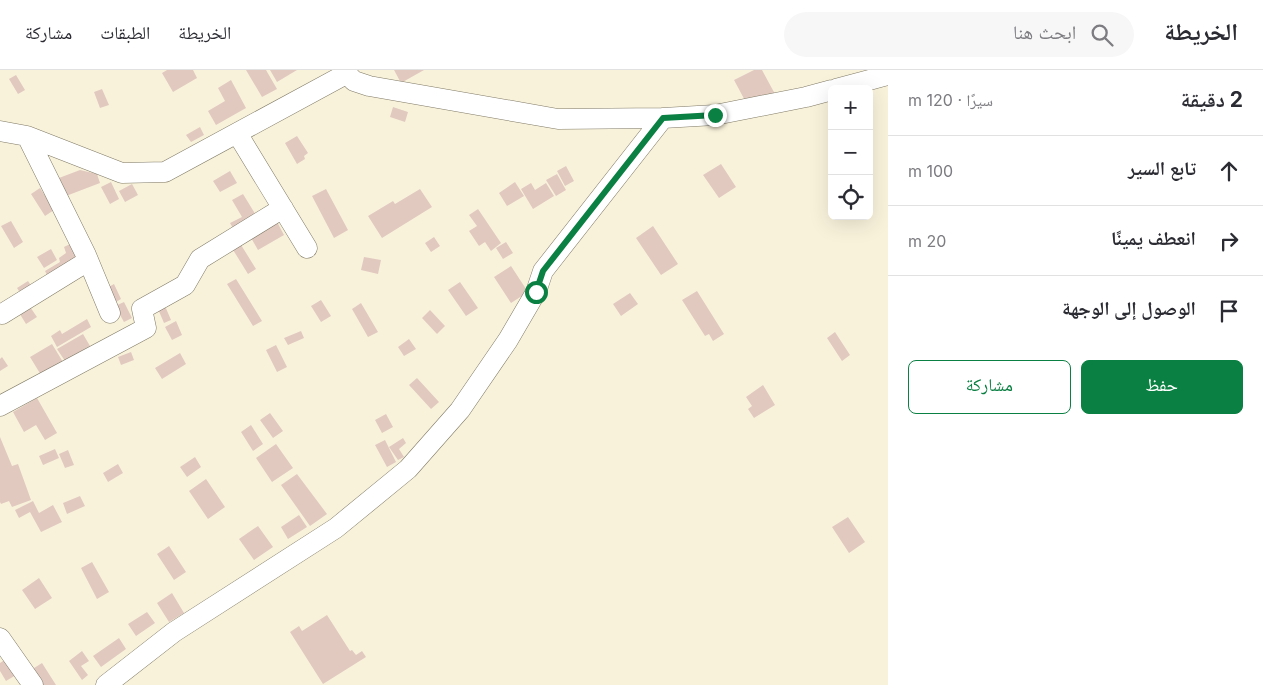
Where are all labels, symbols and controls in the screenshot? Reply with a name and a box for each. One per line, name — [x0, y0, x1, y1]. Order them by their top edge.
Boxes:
search box — [784, 12, 1134, 57]
text: الخريطة — [1164, 17, 1238, 46]
text: ابحث هنا — [1013, 21, 1076, 44]
icon: search — [1088, 21, 1116, 49]
text: مشاركة — [25, 22, 72, 43]
text: الطبقات — [100, 22, 150, 43]
text: الخريطة — [178, 22, 231, 43]
map controls — [828, 85, 873, 220]
button: + — [828, 85, 873, 130]
text: 2 دقيقة — [1181, 87, 1243, 112]
text: سيرًا · 120 m — [908, 90, 993, 110]
route end — [704, 104, 727, 127]
button: − — [828, 130, 873, 175]
text: تابع السير — [1128, 157, 1196, 180]
icon: ahead — [1215, 157, 1243, 185]
text: 100 m — [908, 161, 953, 181]
button: locate — [828, 175, 873, 220]
text: انعطف يمينًا — [1111, 227, 1196, 250]
icon: right — [1215, 227, 1243, 255]
text: 20 m — [908, 231, 946, 251]
route start — [525, 281, 548, 304]
text: الوصول إلى الوجهة — [1062, 297, 1196, 320]
icon: arrive — [1215, 297, 1243, 325]
button: مشاركة — [908, 360, 1071, 414]
button: حفظ — [1081, 360, 1243, 414]

